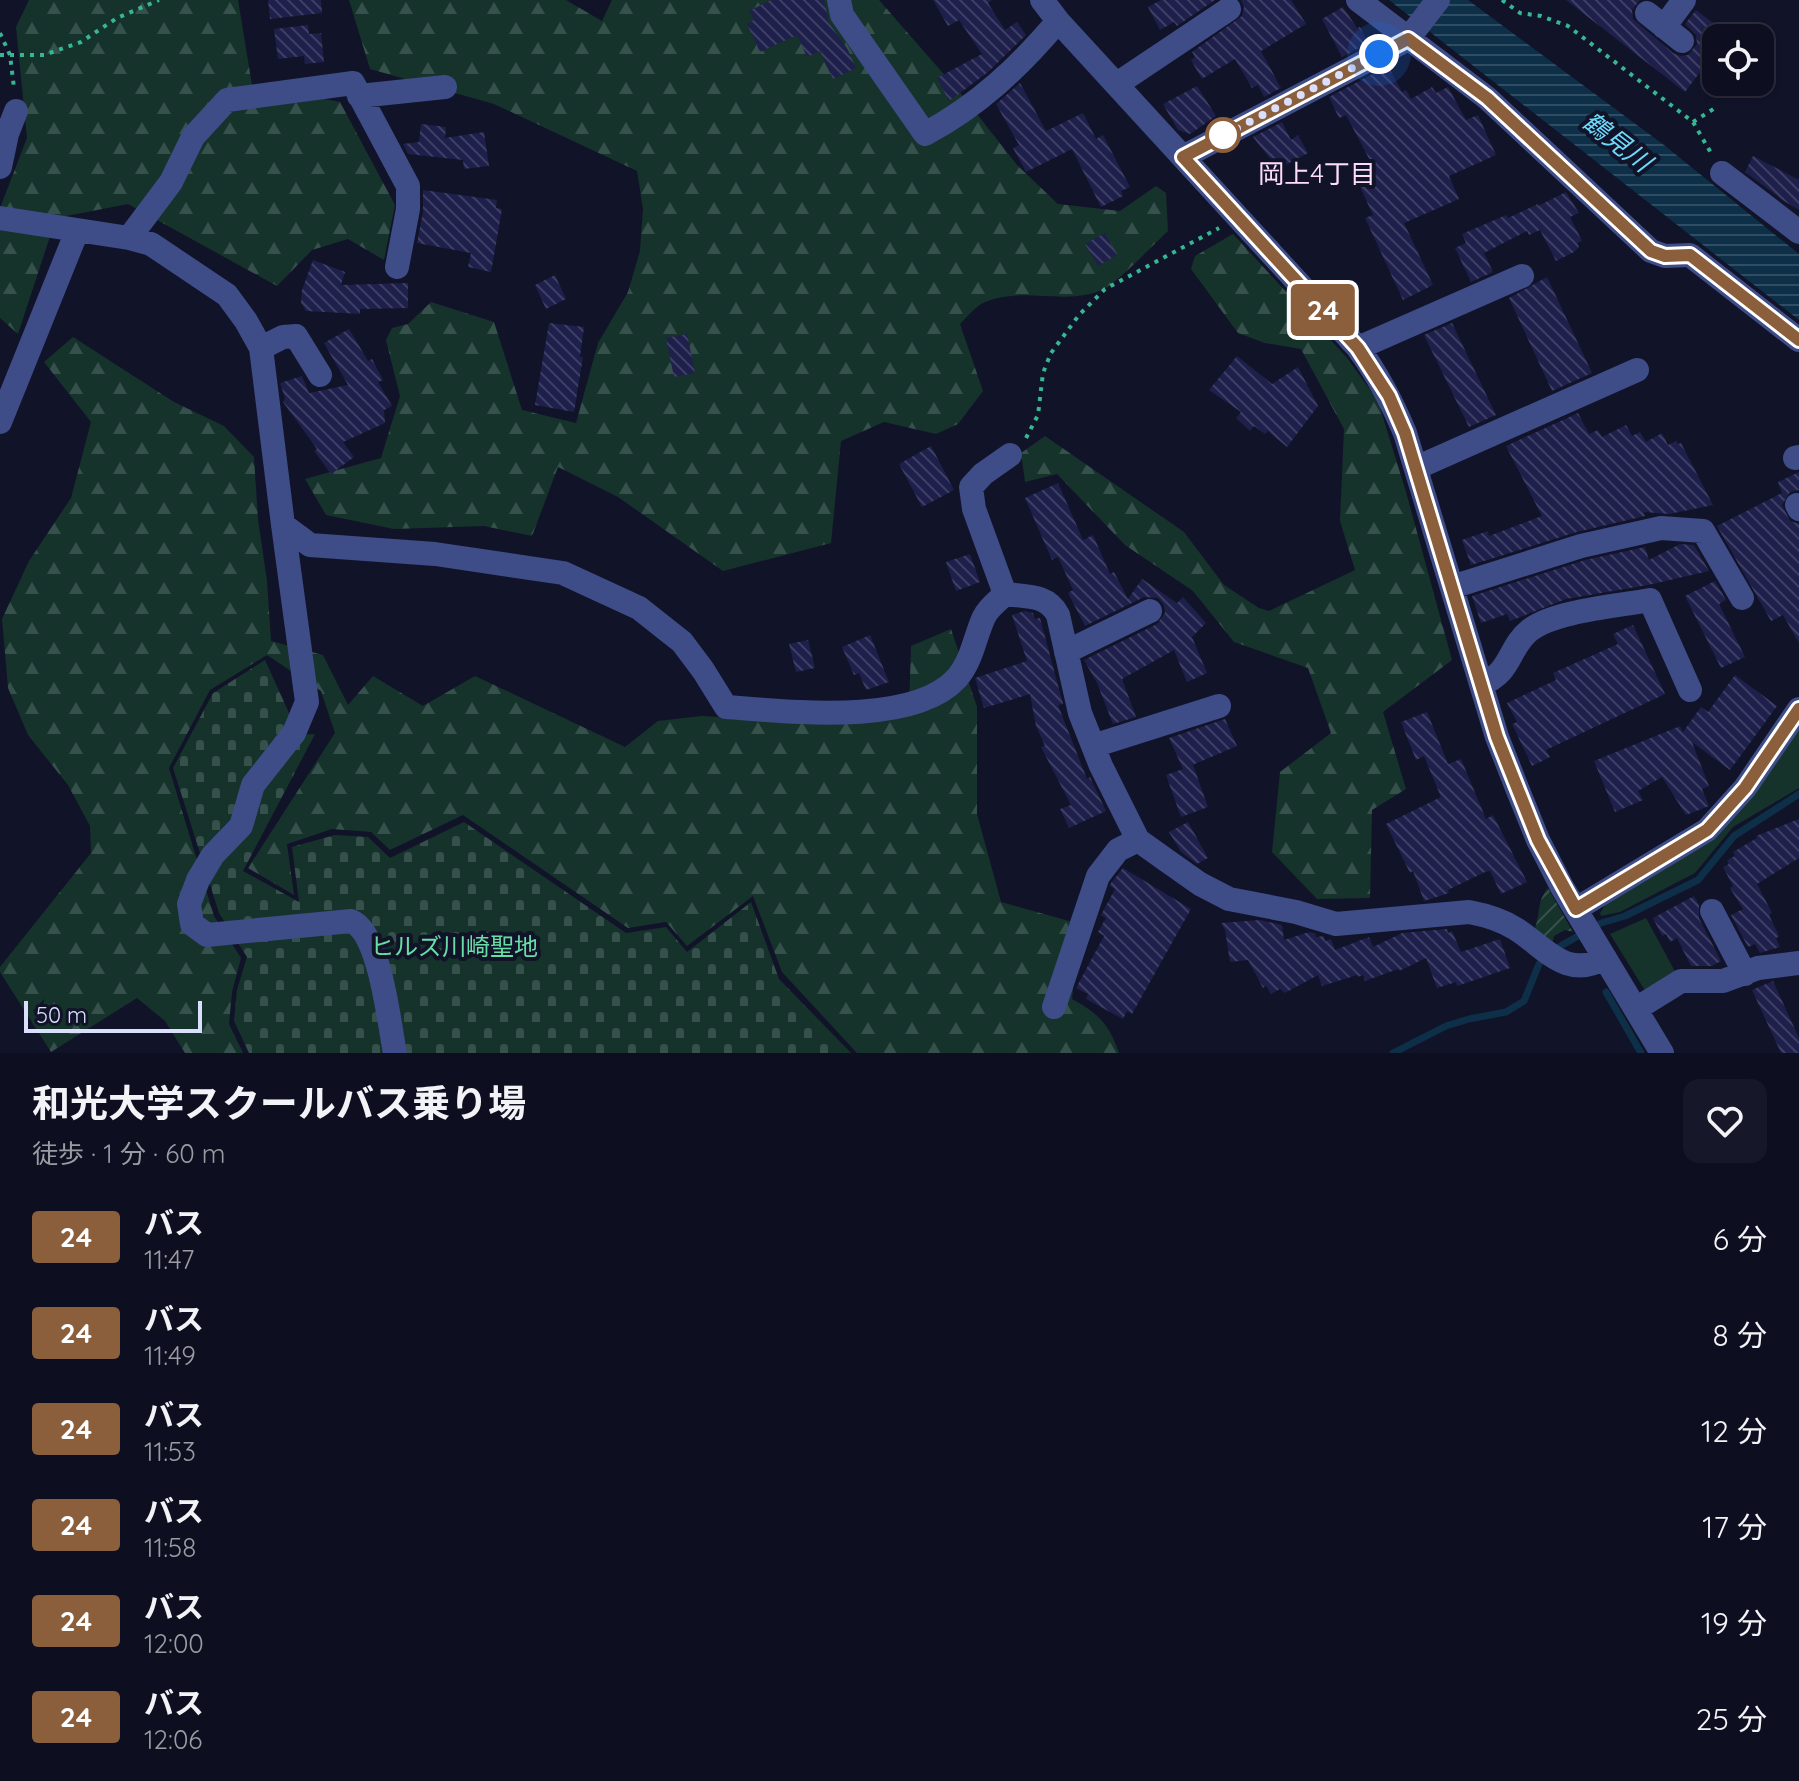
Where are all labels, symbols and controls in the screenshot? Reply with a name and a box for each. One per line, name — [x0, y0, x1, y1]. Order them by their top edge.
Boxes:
map controls — [1702, 24, 1774, 96]
button: locate — [1702, 24, 1774, 96]
your location — [1359, 34, 1399, 74]
water label: 鶴見川 — [1576, 105, 1661, 180]
unlabelled marker — [1206, 118, 1240, 152]
district label: 岡上4丁目 — [1258, 157, 1376, 190]
line badge: 24 — [1287, 284, 1359, 336]
text: 24 — [1307, 292, 1339, 327]
park label: ヒルズ川崎聖地 — [370, 931, 538, 961]
scale bar — [24, 997, 202, 1033]
text: 50 m — [36, 1001, 87, 1029]
text: 和光大学スクールバス乗り場 — [32, 1079, 526, 1127]
button: heart — [1683, 1079, 1767, 1163]
text: 徒歩 · 1 分 · 60 m — [32, 1137, 226, 1170]
text: バス — [144, 1204, 204, 1242]
text: 24 — [60, 1219, 92, 1254]
text: 6 分 — [1713, 1220, 1767, 1258]
text: 11:47 — [144, 1243, 194, 1276]
text: バス — [144, 1300, 204, 1338]
text: 24 — [60, 1315, 92, 1350]
text: 8 分 — [1713, 1316, 1767, 1354]
text: 11:49 — [144, 1339, 196, 1372]
text: バス — [144, 1396, 204, 1434]
text: 24 — [60, 1411, 92, 1446]
text: 12 分 — [1701, 1412, 1767, 1450]
text: 11:53 — [144, 1435, 196, 1468]
text: バス — [144, 1492, 204, 1530]
text: 24 — [60, 1507, 92, 1542]
text: 17 分 — [1702, 1508, 1767, 1546]
text: 11:58 — [144, 1531, 196, 1564]
text: バス — [144, 1588, 204, 1626]
text: 24 — [60, 1603, 92, 1638]
text: 19 分 — [1701, 1604, 1767, 1642]
text: 12:00 — [144, 1627, 204, 1660]
text: バス — [144, 1684, 204, 1722]
text: 24 — [60, 1699, 92, 1734]
text: 25 分 — [1696, 1700, 1767, 1738]
text: 12:06 — [144, 1723, 202, 1756]

